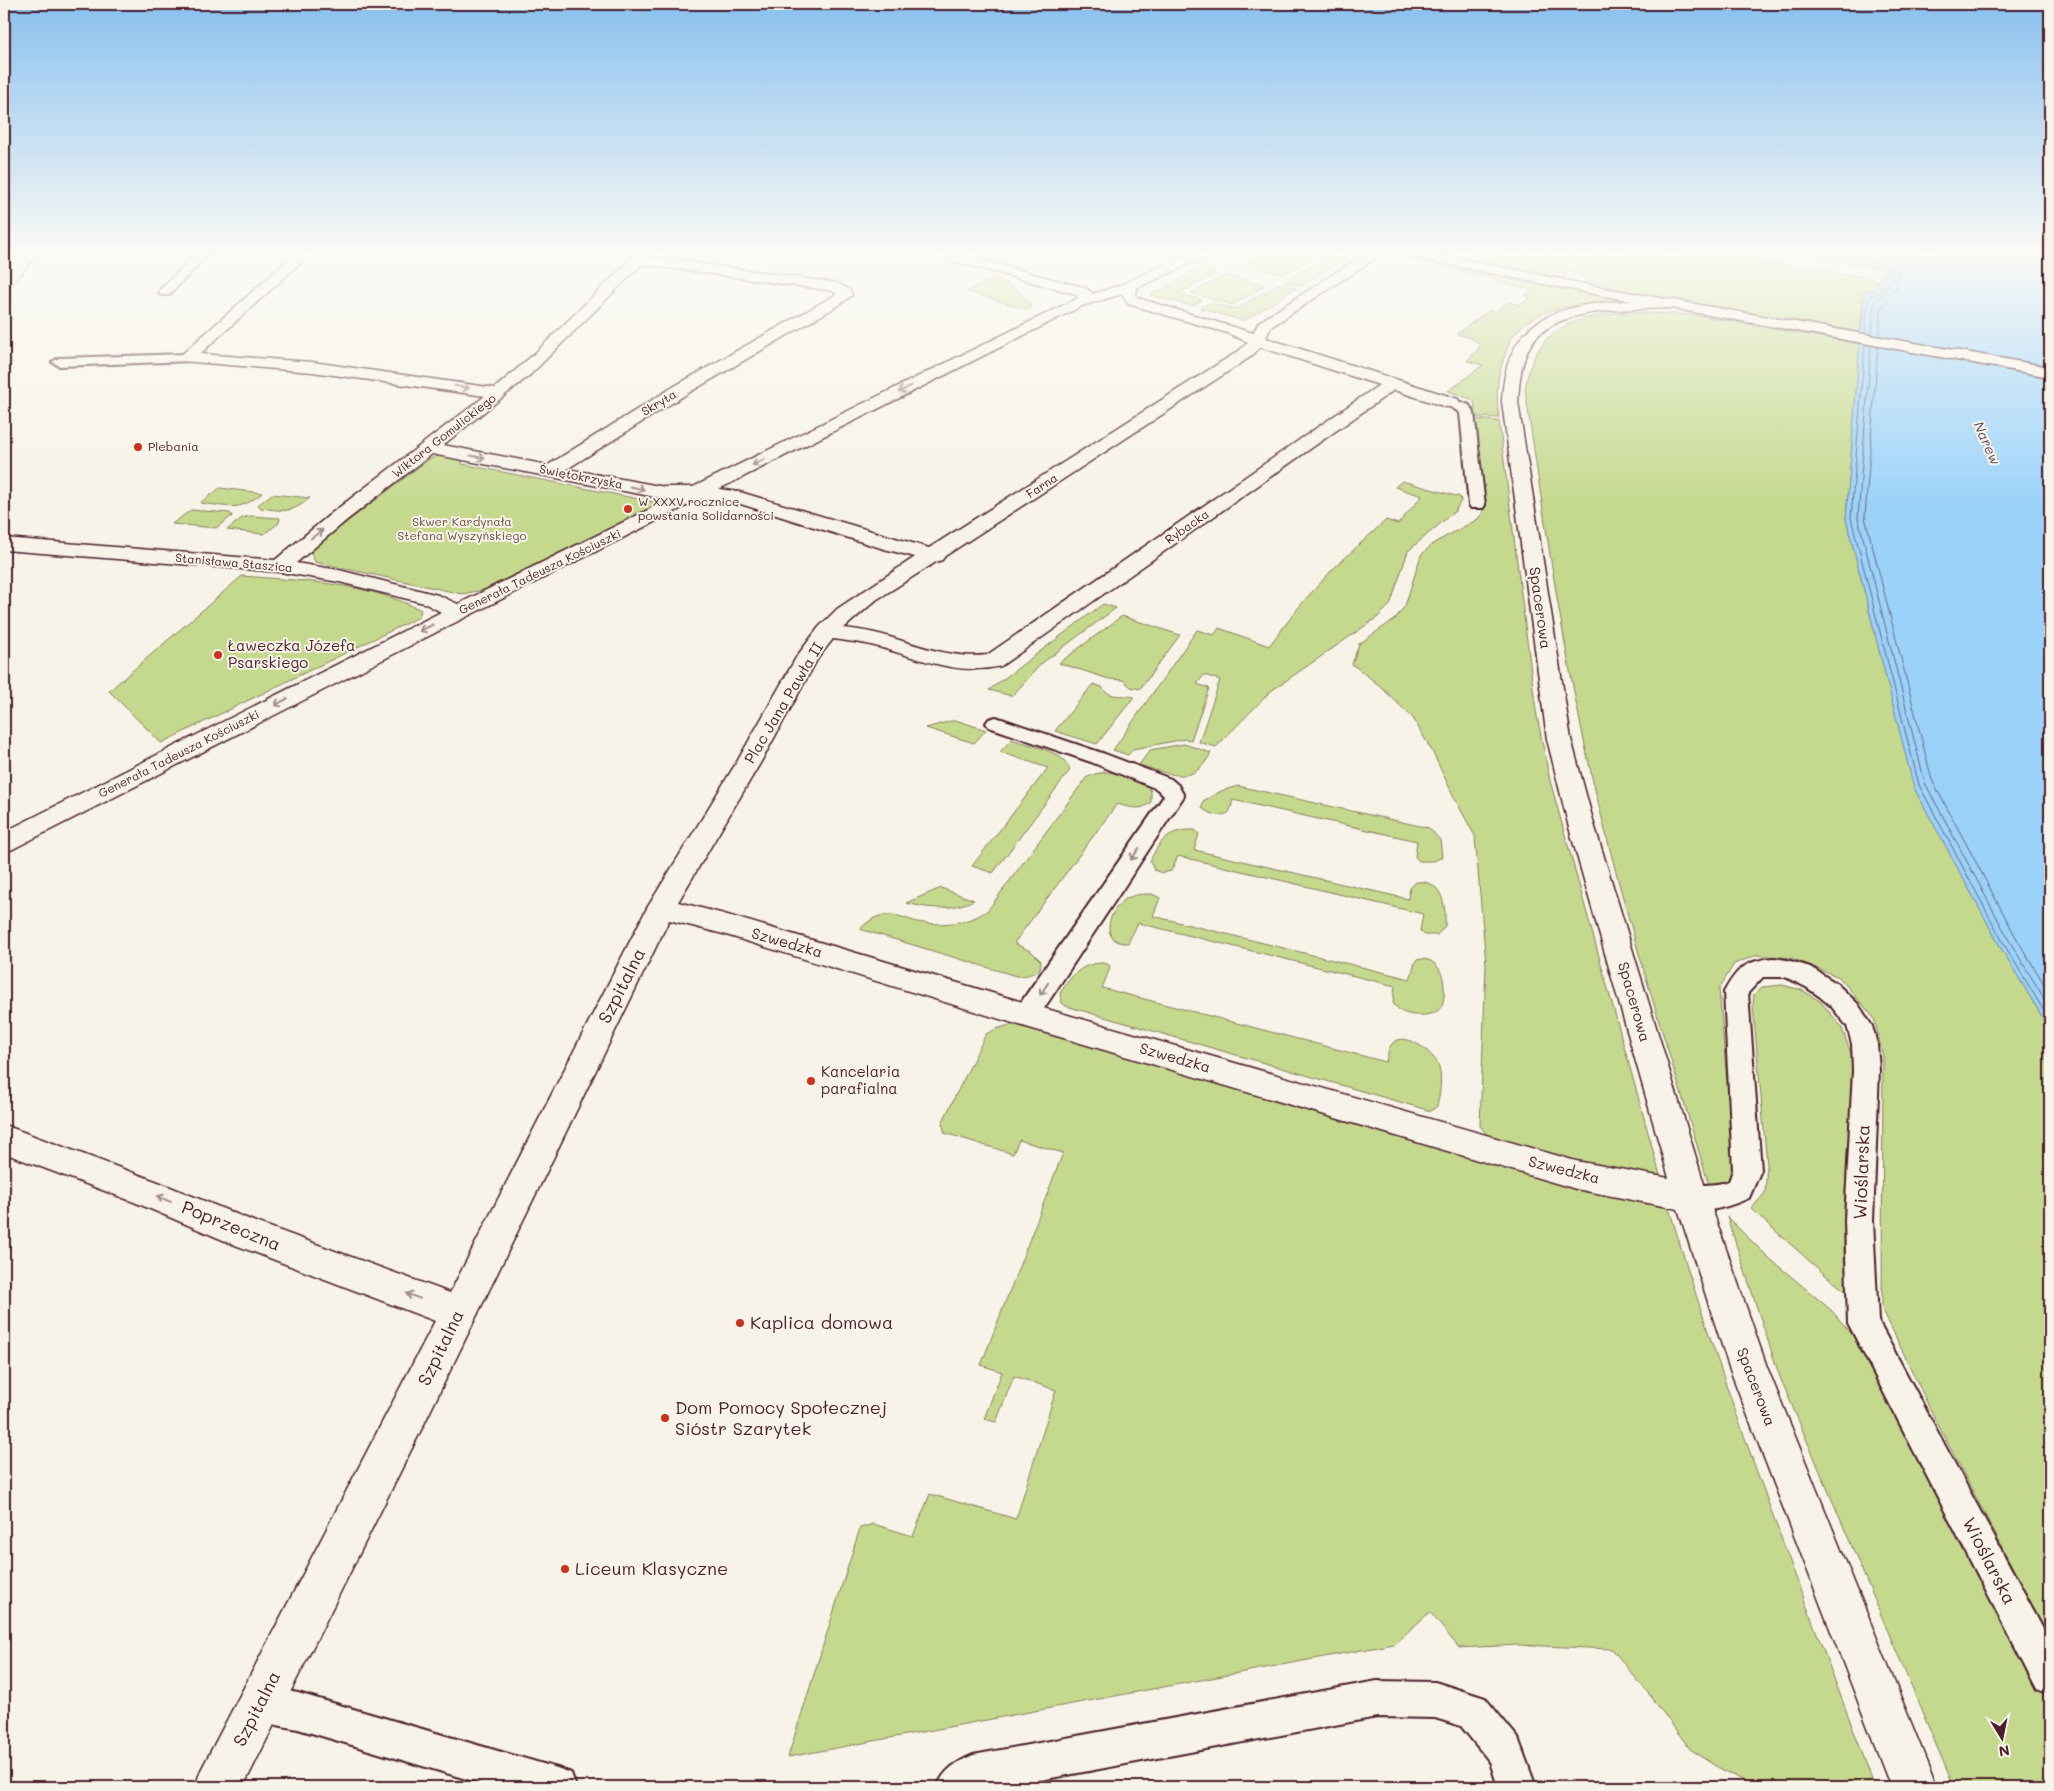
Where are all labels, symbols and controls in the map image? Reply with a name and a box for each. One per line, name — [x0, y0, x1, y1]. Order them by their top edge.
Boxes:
one-way arrow — [453, 383, 469, 393]
street label: Skryta — [638, 385, 679, 419]
one-way arrow — [897, 385, 912, 395]
street label: Wiktora Gomulickiego — [388, 390, 499, 481]
water label: Narew — [1969, 418, 2005, 468]
place label: Plebania — [148, 438, 199, 454]
marker: Plebania — [132, 441, 144, 453]
one-way arrow — [470, 452, 486, 462]
one-way arrow — [752, 458, 767, 467]
street label: Świętokrzyska — [538, 460, 624, 492]
street label: Farna — [1023, 469, 1060, 501]
one-way arrow — [629, 483, 645, 493]
place label: W XXXV rocznicę powstania Solidarności — [638, 493, 774, 523]
marker: W XXXV rocznicę powstania Solidarności — [622, 503, 634, 515]
street label: Rybacka — [1161, 505, 1211, 547]
park label: Skwer Kardynała Stefana Wyszyńskiego — [397, 513, 527, 543]
street label: Generała Tadeusza Kościuszki — [456, 525, 623, 617]
one-way arrow — [310, 528, 323, 539]
street label: Stanisława Staszica — [175, 549, 293, 575]
street label: Spacerowa — [1525, 566, 1557, 650]
one-way arrow — [419, 624, 434, 633]
place label: Ławeczka Józefa Psarskiego — [228, 635, 355, 672]
street label: Plac Jana Pawła II — [739, 638, 827, 767]
marker: Ławeczka Józefa Psarskiego — [212, 649, 224, 661]
one-way arrow — [274, 698, 289, 707]
street label: Generała Tadeusza Kościuszki — [95, 705, 262, 801]
one-way arrow — [1130, 847, 1140, 861]
street label: Szwedzka — [749, 922, 825, 962]
street label: Szpitalna — [592, 944, 650, 1027]
street label: Spacerowa — [1614, 959, 1656, 1044]
one-way arrow — [1039, 981, 1049, 995]
street label: Szwedzka — [1137, 1037, 1213, 1077]
place label: Kancelaria parafialna — [821, 1061, 900, 1098]
marker: Kancelaria parafialna — [805, 1075, 817, 1087]
street label: Wioślarska — [1847, 1124, 1875, 1220]
street label: Szwedzka — [1526, 1151, 1602, 1188]
one-way arrow — [156, 1194, 172, 1203]
street label: Poprzeczna — [178, 1194, 284, 1256]
one-way arrow — [406, 1291, 421, 1300]
street label: Szpitalna — [411, 1306, 469, 1389]
place label: Kaplica domowa — [750, 1310, 893, 1334]
marker: Kaplica domowa — [734, 1317, 746, 1329]
street label: Spacerowa — [1733, 1345, 1781, 1429]
place label: Dom Pomocy Społecznej Sióstr Szarytek — [675, 1395, 887, 1440]
marker: Dom Pomocy Społecznej Sióstr Szarytek — [659, 1412, 671, 1424]
street label: Wioślarska — [1958, 1513, 2022, 1608]
place label: Liceum Klasyczne — [575, 1556, 728, 1580]
marker: Liceum Klasyczne — [559, 1563, 571, 1575]
street label: Szpitalna — [227, 1667, 285, 1750]
north arrow — [1976, 1714, 2026, 1764]
text: N — [1997, 1741, 2011, 1762]

